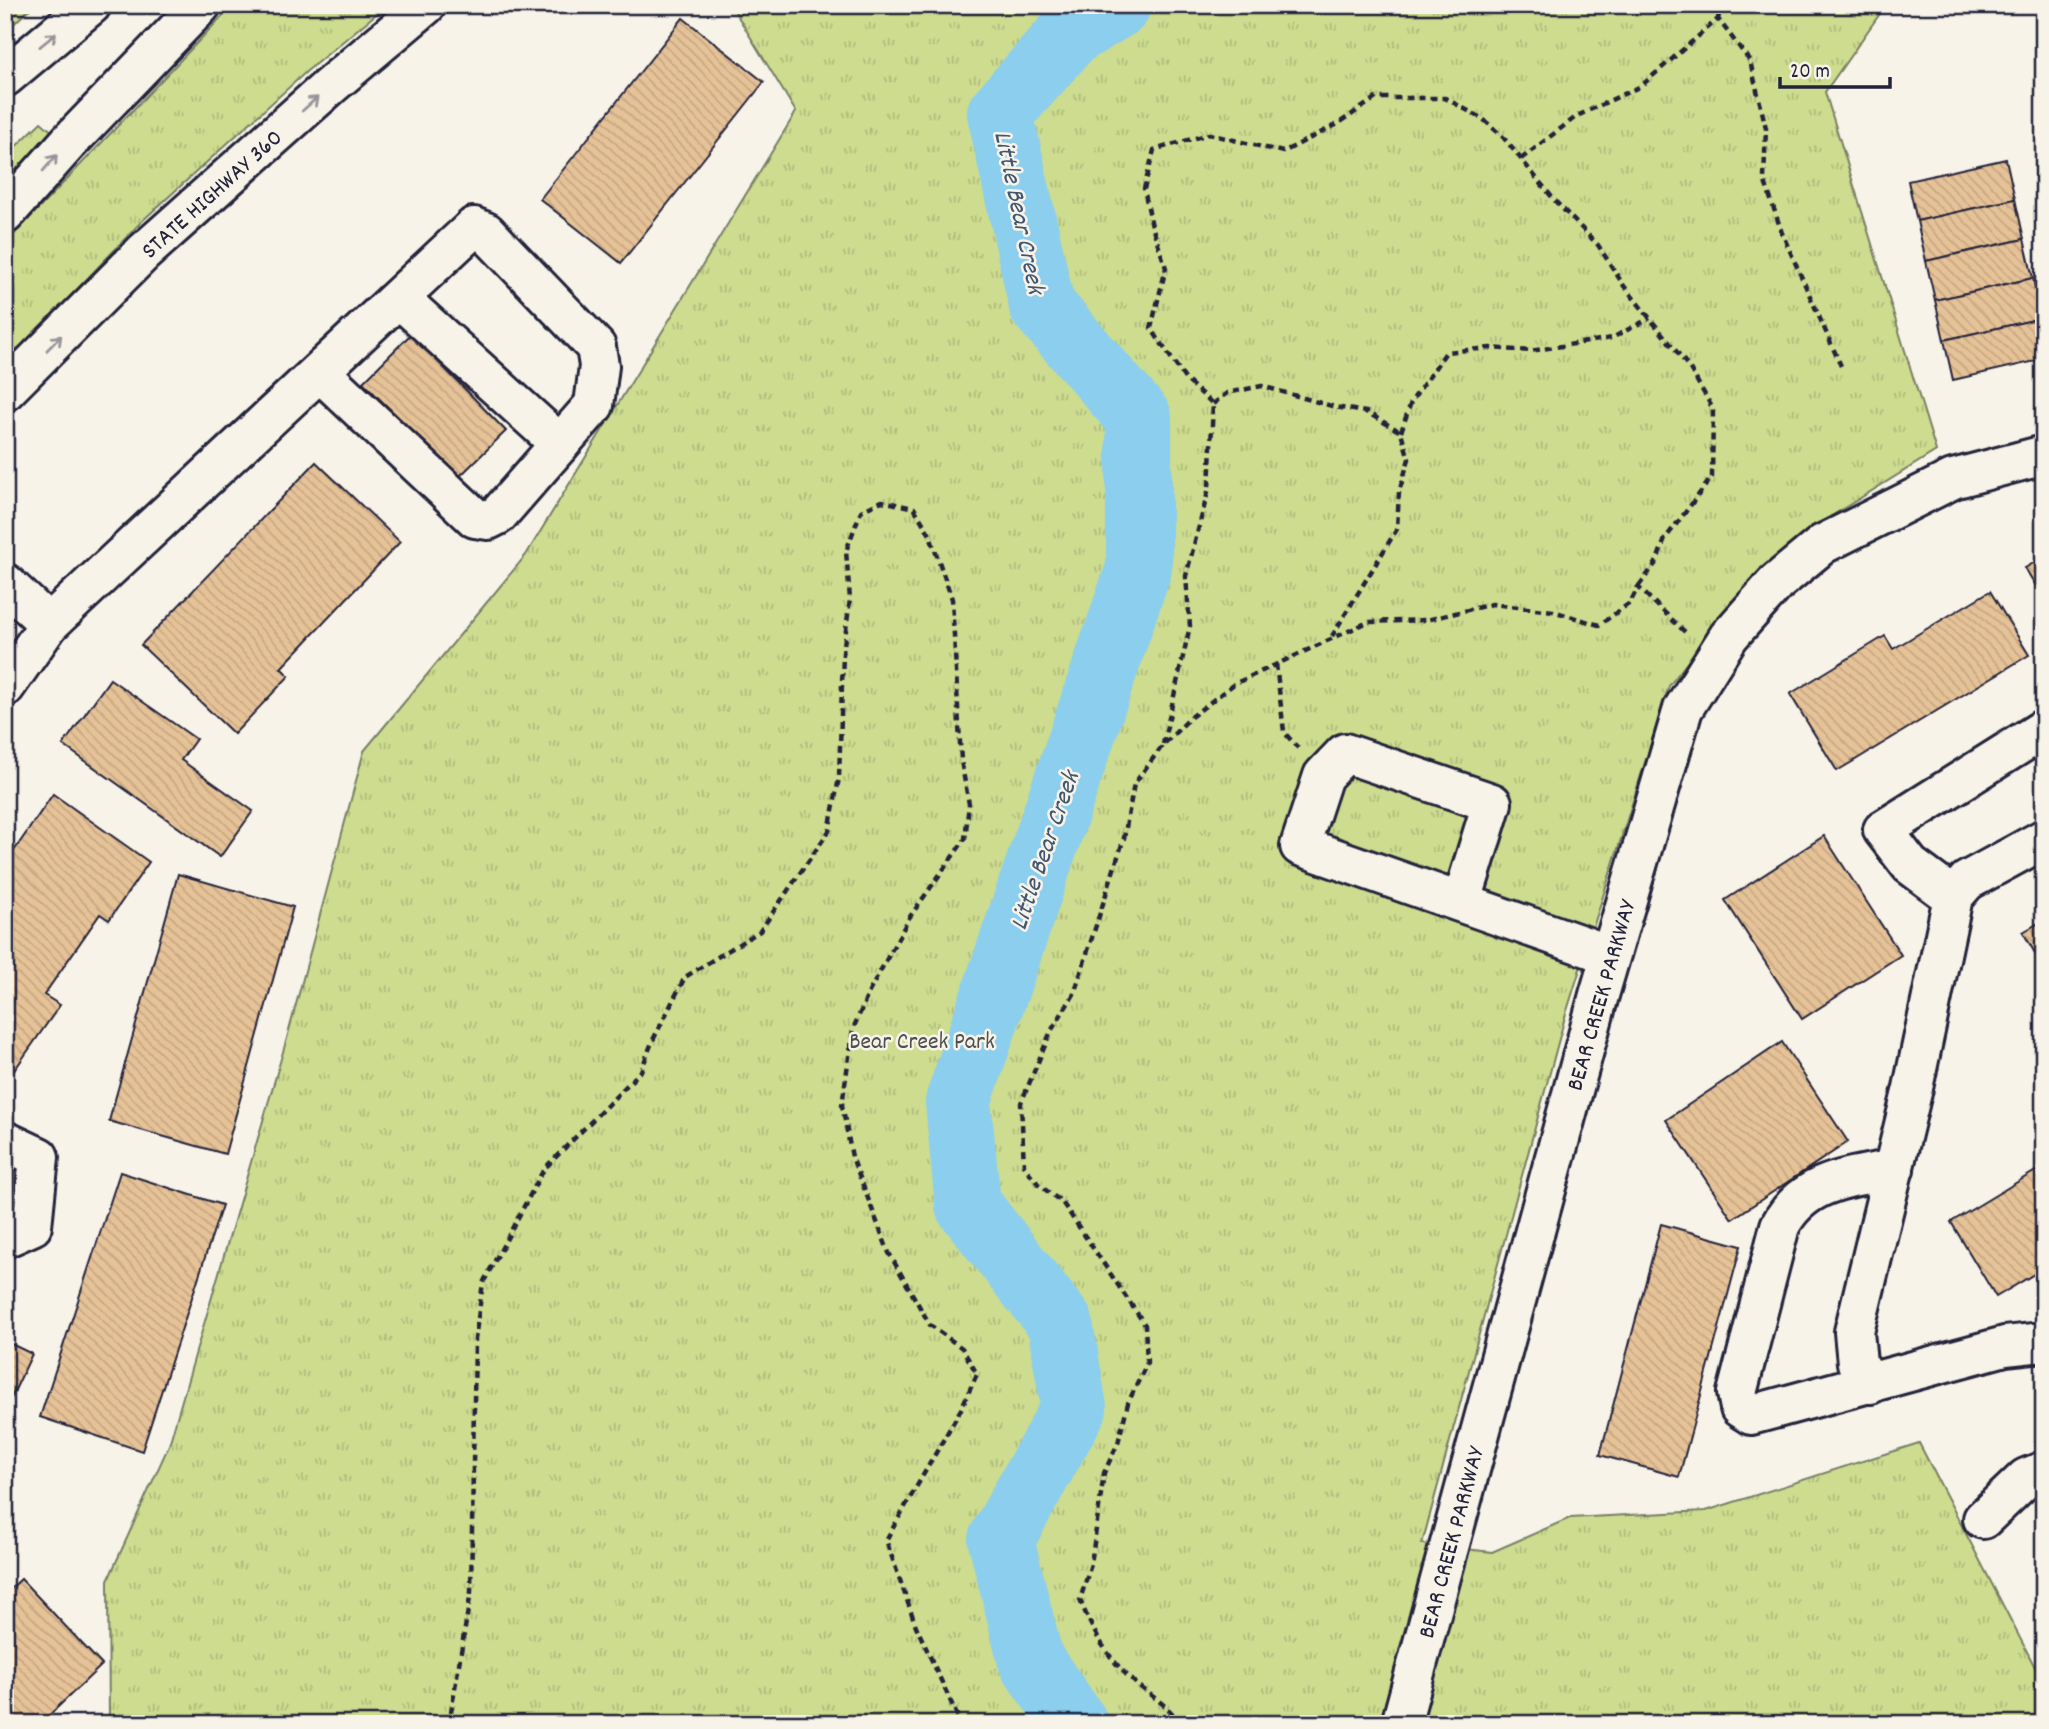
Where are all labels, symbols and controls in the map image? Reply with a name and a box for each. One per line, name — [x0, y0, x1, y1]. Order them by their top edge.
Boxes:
one-way arrow — [38, 33, 56, 48]
scale bar — [1780, 46, 1890, 90]
text: 20 m — [1790, 58, 1830, 88]
one-way arrow — [300, 96, 318, 112]
street label: STATE HIGHWAY 360 — [135, 122, 291, 268]
water label: Little Bear Creek — [982, 128, 1053, 300]
one-way arrow — [42, 155, 59, 172]
one-way arrow — [45, 334, 62, 351]
water label: Little Bear Creek — [1002, 765, 1092, 936]
street label: BEAR CREEK PARKWAY — [1559, 895, 1647, 1095]
park label: Bear Creek Park — [849, 1026, 995, 1060]
street label: BEAR CREEK PARKWAY — [1411, 1442, 1495, 1642]

